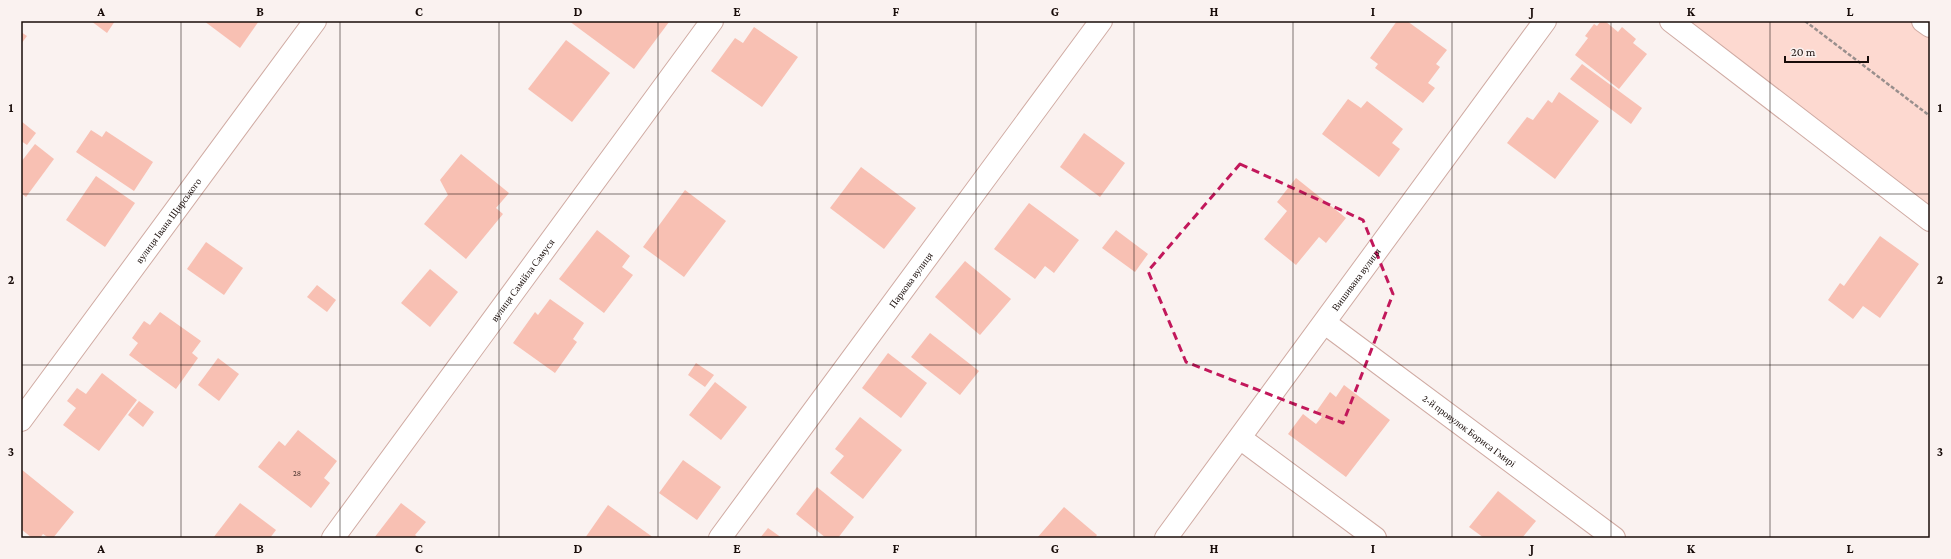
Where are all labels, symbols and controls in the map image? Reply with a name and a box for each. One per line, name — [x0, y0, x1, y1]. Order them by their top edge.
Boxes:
text: A — [96, 4, 105, 19]
text: B — [256, 4, 264, 19]
text: C — [415, 4, 423, 19]
text: D — [574, 4, 583, 19]
text: E — [733, 4, 741, 19]
text: F — [893, 4, 900, 19]
text: G — [1051, 4, 1059, 19]
text: H — [1210, 4, 1219, 19]
text: I — [1371, 4, 1375, 19]
text: J — [1528, 4, 1534, 19]
text: K — [1687, 4, 1696, 19]
text: L — [1847, 4, 1854, 19]
scale bar — [1785, 38, 1868, 64]
text: 20 m — [1791, 45, 1816, 59]
text: 1 — [9, 100, 14, 115]
text: 1 — [1938, 100, 1943, 115]
street label: вулиця Івана Щирського — [134, 176, 203, 265]
street label: вулиця Самійла Самуся — [489, 236, 557, 324]
street label: Вишивана вулиця — [1330, 246, 1383, 313]
street label: Паркова вулиця — [887, 250, 935, 310]
text: 2 — [8, 272, 15, 287]
text: 2 — [1937, 272, 1944, 287]
street label: 2-й провулок Бориса Гмирі — [1420, 393, 1518, 469]
text: 3 — [8, 444, 14, 459]
text: 3 — [1937, 444, 1943, 459]
house number: 28 — [293, 469, 301, 478]
text: A — [96, 541, 105, 556]
text: B — [256, 541, 264, 556]
text: C — [415, 541, 423, 556]
text: D — [574, 541, 583, 556]
text: E — [733, 541, 741, 556]
text: F — [893, 541, 900, 556]
text: G — [1051, 541, 1059, 556]
text: H — [1210, 541, 1219, 556]
text: I — [1371, 541, 1375, 556]
text: J — [1528, 541, 1534, 556]
text: K — [1687, 541, 1696, 556]
text: L — [1847, 541, 1854, 556]

